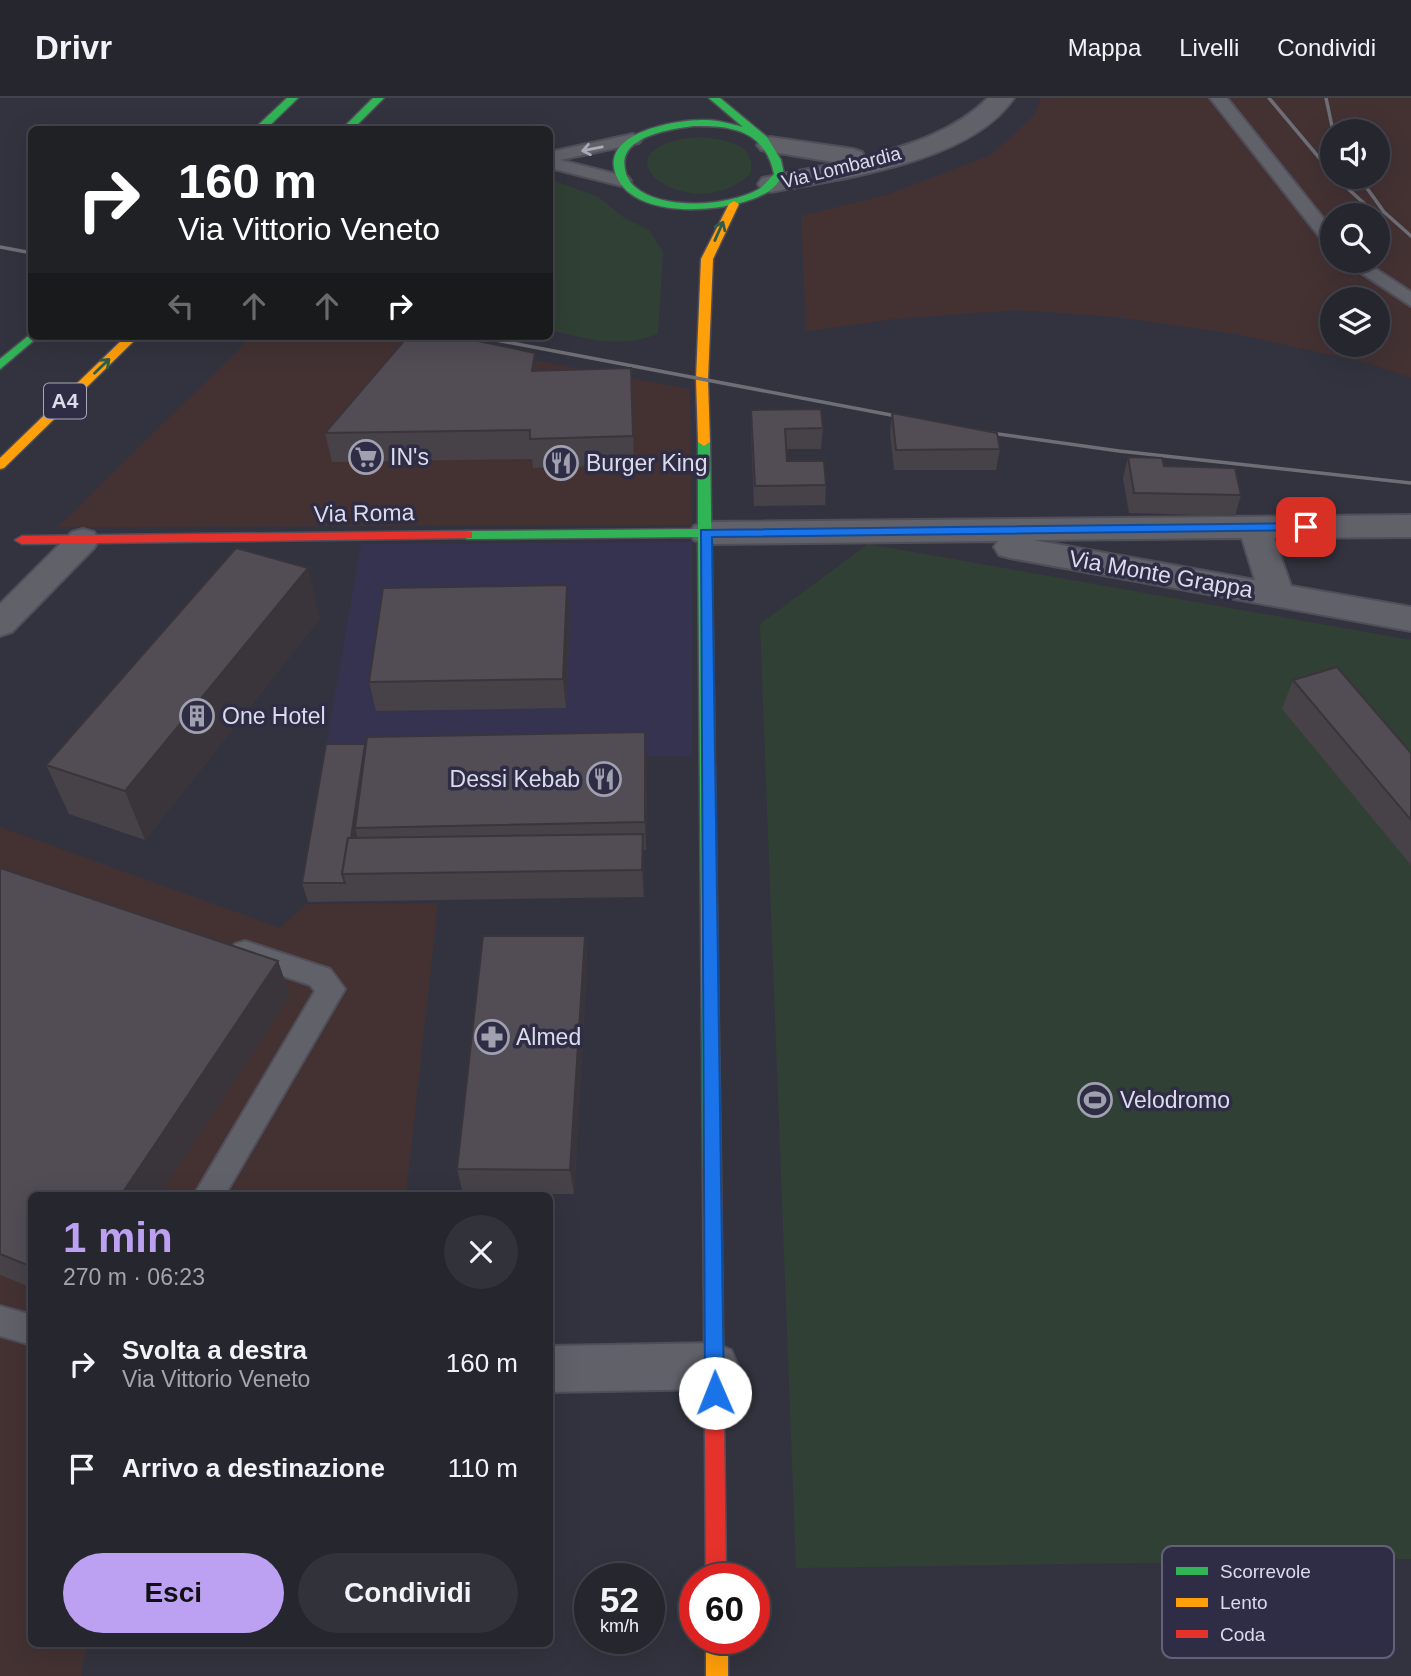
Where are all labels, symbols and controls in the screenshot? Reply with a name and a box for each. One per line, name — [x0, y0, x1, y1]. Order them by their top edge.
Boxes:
text: Drivr — [35, 29, 112, 66]
text: Mappa — [1068, 34, 1141, 61]
text: Livelli — [1179, 34, 1239, 61]
text: Condividi — [1277, 34, 1376, 61]
map controls — [1320, 119, 1390, 357]
button: sound — [1320, 119, 1390, 189]
street label: Via Lombardia — [779, 142, 903, 192]
one-way arrow — [581, 143, 604, 156]
icon: right — [63, 154, 154, 245]
text: 160 m — [178, 154, 317, 208]
button: search — [1320, 203, 1390, 273]
text: Via Vittorio Veneto — [178, 211, 440, 247]
one-way arrow — [713, 221, 726, 242]
icon: left — [162, 287, 200, 325]
icon: ahead — [235, 287, 273, 325]
icon: ahead — [308, 287, 346, 325]
icon: right — [381, 287, 419, 325]
button: layers — [1320, 287, 1390, 357]
one-way arrow — [93, 358, 110, 375]
road number: A4 — [44, 384, 86, 418]
supermarket icon: IN's — [347, 438, 385, 476]
place label: IN's — [390, 444, 429, 470]
restaurant icon: Burger King — [542, 444, 580, 482]
place label: Burger King — [586, 450, 707, 476]
pin — [1276, 497, 1336, 557]
street label: Via Roma — [313, 499, 415, 527]
icon: arrive — [1287, 508, 1325, 546]
street label: Via Monte Grappa — [1067, 545, 1255, 603]
building icon: One Hotel — [178, 697, 216, 735]
place label: One Hotel — [222, 703, 326, 729]
restaurant icon: Dessi Kebab — [585, 760, 623, 798]
place label: Dessi Kebab — [450, 766, 580, 792]
pharmacy icon: Almed — [473, 1018, 511, 1056]
place label: Almed — [516, 1024, 581, 1050]
sports icon: Velodromo — [1076, 1081, 1114, 1119]
place label: Velodromo — [1120, 1087, 1230, 1113]
text: 1 min — [63, 1214, 173, 1261]
button: close — [444, 1215, 518, 1289]
text: 270 m · 06:23 — [63, 1264, 205, 1290]
text: Svolta a destra — [122, 1335, 307, 1365]
icon: right — [63, 1345, 101, 1383]
text: 160 m — [446, 1348, 518, 1378]
position arrow — [678, 1356, 752, 1430]
text: Via Vittorio Veneto — [122, 1366, 310, 1392]
icon: arrive — [63, 1450, 101, 1488]
text: Arrivo a destinazione — [122, 1453, 385, 1483]
text: 110 m — [448, 1453, 518, 1483]
legend — [1162, 1546, 1394, 1658]
button: Esci — [63, 1553, 284, 1633]
button: Condividi — [298, 1553, 518, 1633]
text: Scorrevole — [1220, 1561, 1311, 1582]
speed limit sign: 60 — [679, 1563, 770, 1654]
text: 52 — [600, 1580, 639, 1619]
text: Lento — [1220, 1592, 1268, 1613]
text: km/h — [600, 1616, 639, 1636]
text: Coda — [1220, 1624, 1266, 1645]

